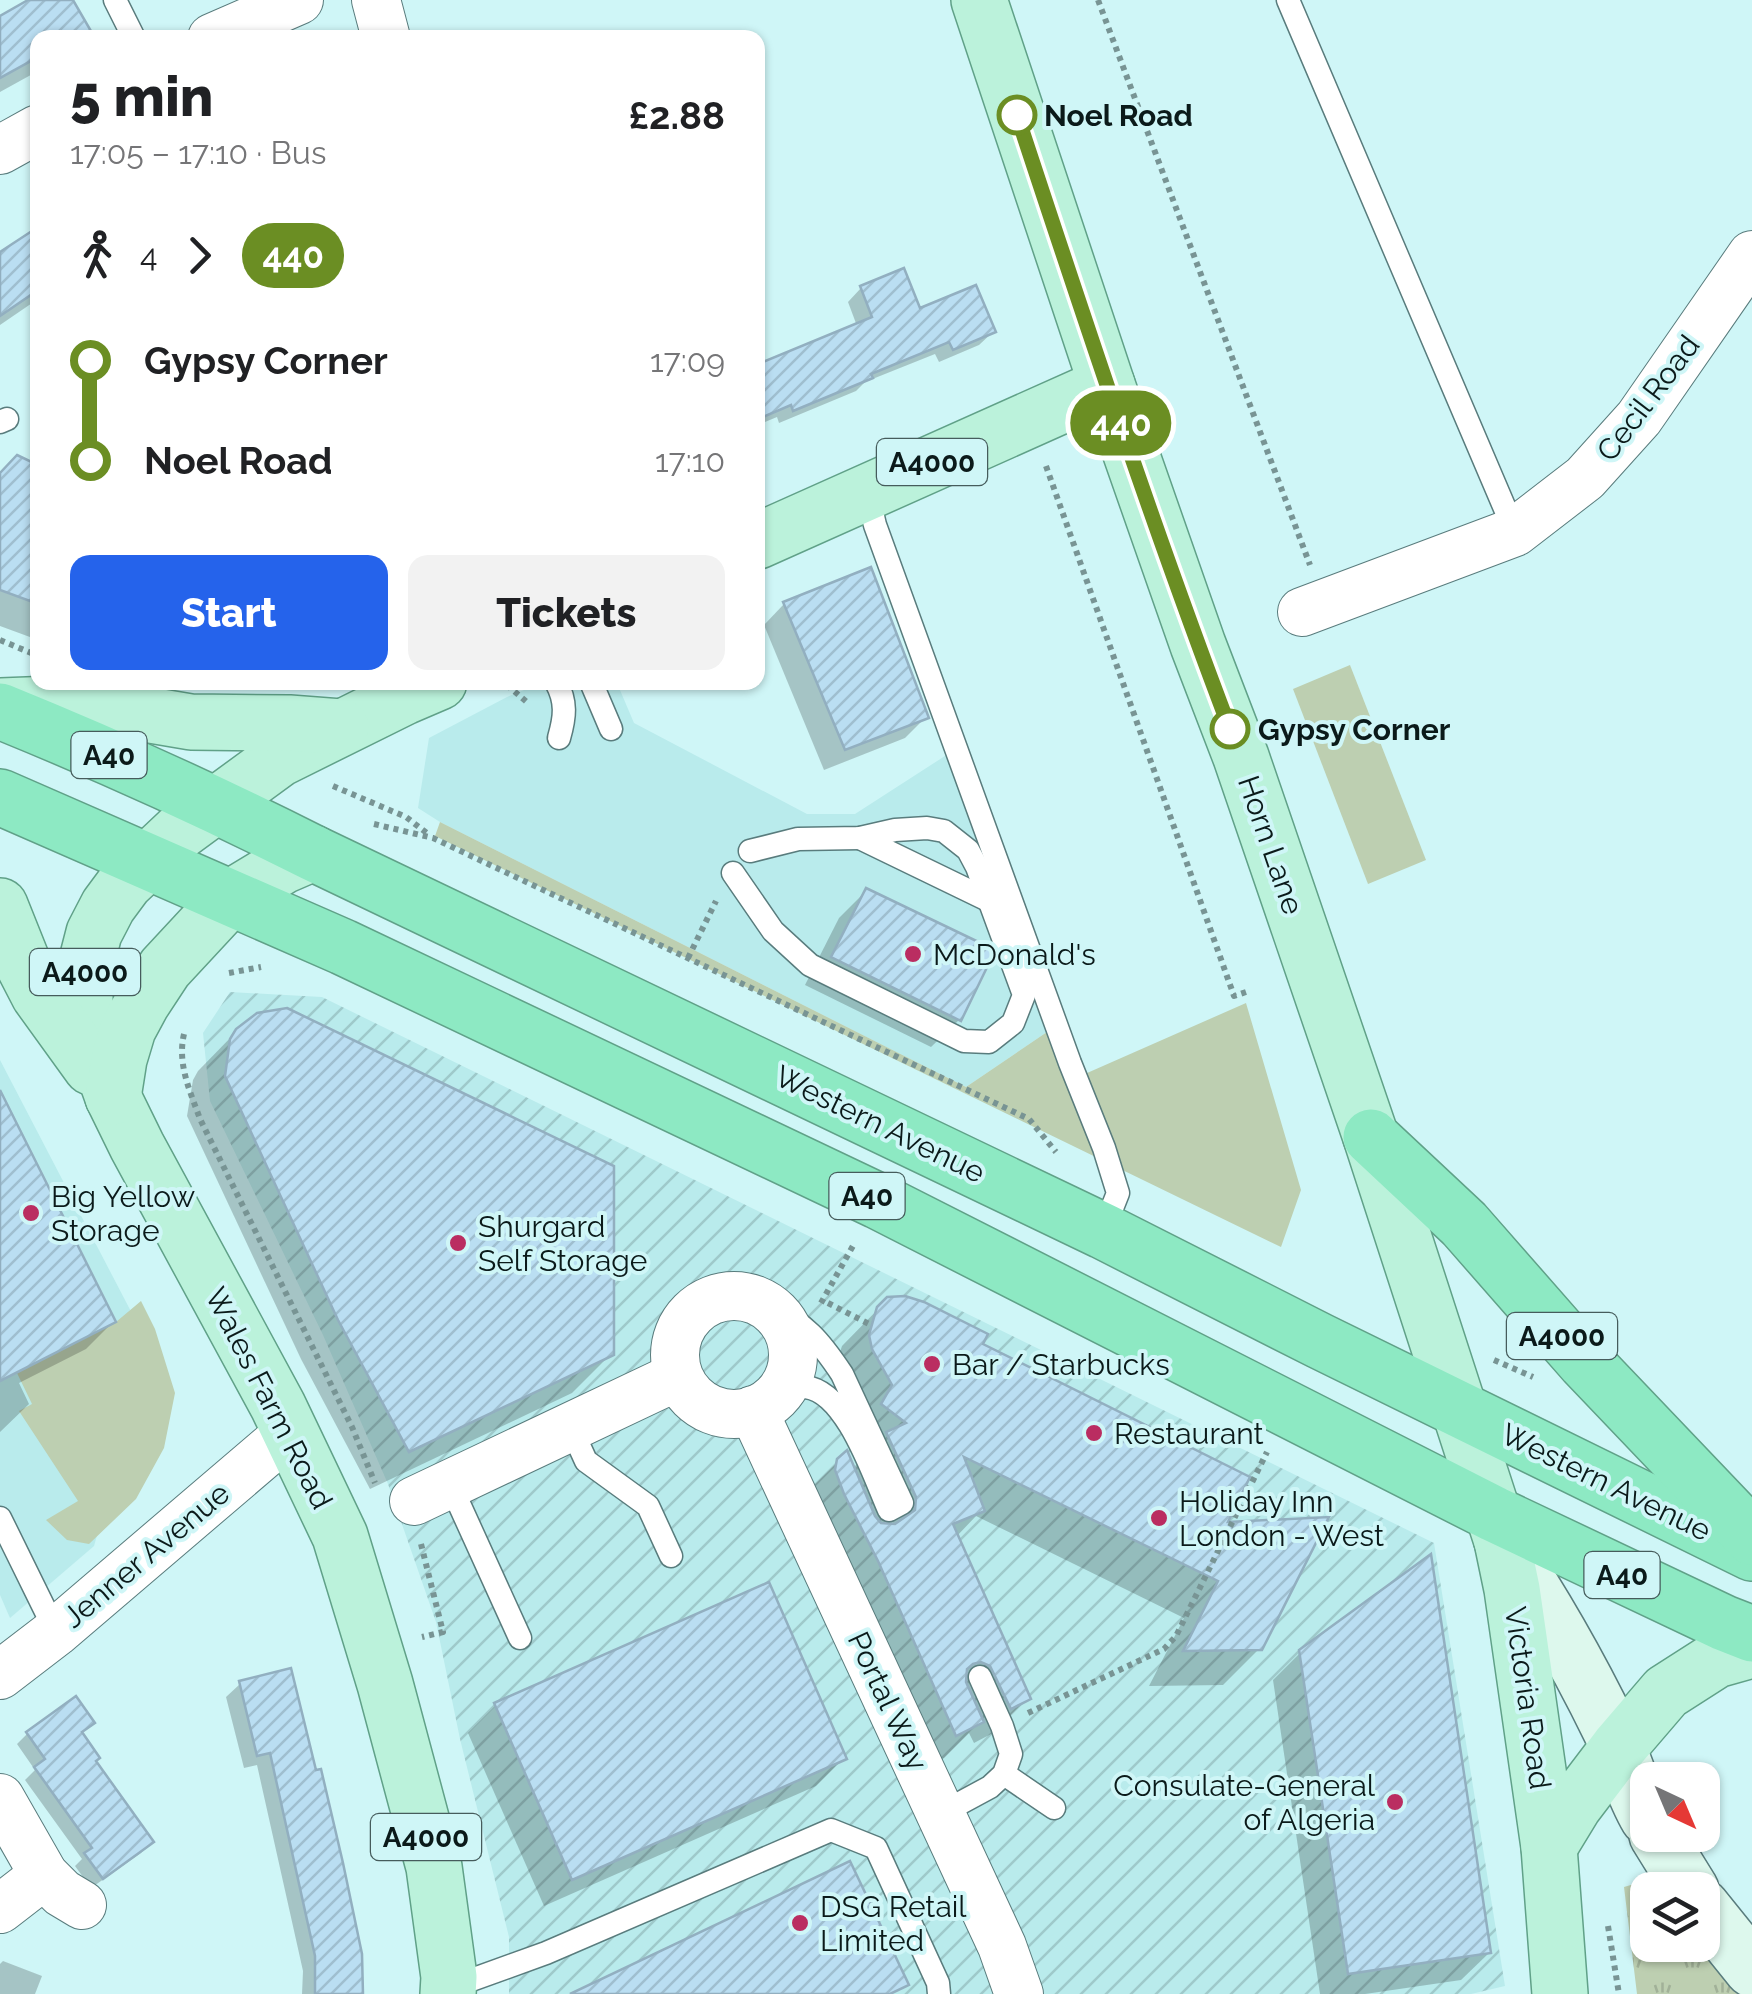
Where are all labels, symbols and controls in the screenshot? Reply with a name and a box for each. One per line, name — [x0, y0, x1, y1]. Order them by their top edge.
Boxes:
text: 5 min — [70, 64, 213, 129]
text: £2.88 — [628, 93, 725, 138]
marker: Noel Road — [998, 96, 1036, 134]
place label: Noel Road — [1044, 98, 1193, 133]
text: 17:05 – 17:10 · Bus — [70, 134, 326, 171]
icon: walk — [70, 228, 125, 283]
icon: forward — [172, 228, 227, 283]
text: 440 — [262, 235, 324, 276]
text: 4 — [140, 237, 157, 274]
street label: Cecil Road — [1589, 328, 1707, 468]
text: Gypsy Corner — [144, 338, 388, 383]
text: 17:09 — [650, 342, 725, 379]
line badge: 440 — [1064, 390, 1178, 456]
text: 440 — [1090, 403, 1152, 444]
text: Noel Road — [144, 438, 333, 483]
road number: A4000 — [877, 439, 987, 485]
text: 17:10 — [655, 442, 725, 479]
button: Start — [70, 555, 388, 670]
button: Tickets — [408, 555, 725, 670]
marker: Gypsy Corner — [1211, 710, 1249, 748]
place label: Gypsy Corner — [1258, 712, 1451, 747]
road number: A40 — [72, 732, 146, 778]
street label: Horn Lane — [1231, 771, 1311, 919]
place label: McDonald's — [933, 937, 1096, 972]
marker: McDonald's — [902, 943, 924, 965]
road number: A4000 — [30, 949, 140, 995]
street label: Western Avenue — [769, 1058, 991, 1190]
road number: A40 — [830, 1173, 904, 1219]
place label: Big Yellow Storage — [51, 1179, 195, 1248]
marker: Big Yellow Storage — [20, 1202, 42, 1224]
place label: Shurgard Self Storage — [478, 1209, 647, 1278]
marker: Shurgard Self Storage — [447, 1232, 469, 1254]
street label: Wales Farm Road — [198, 1281, 340, 1515]
road number: A4000 — [1507, 1313, 1617, 1359]
place label: Bar / Starbucks — [952, 1347, 1170, 1382]
marker: Bar / Starbucks — [921, 1353, 943, 1375]
place label: Restaurant — [1114, 1416, 1264, 1451]
street label: Western Avenue — [1495, 1416, 1717, 1548]
marker: Restaurant — [1083, 1422, 1105, 1444]
street label: Jenner Avenue — [56, 1475, 236, 1635]
place label: Holiday Inn London - West — [1179, 1484, 1384, 1553]
marker: Holiday Inn London - West — [1148, 1507, 1170, 1529]
road number: A40 — [1584, 1552, 1660, 1598]
street label: Victoria Road — [1498, 1604, 1558, 1792]
street label: Portal Way — [841, 1626, 935, 1776]
north arrow — [1630, 1762, 1720, 1852]
map controls — [1630, 1762, 1720, 1962]
place label: Consulate-General of Algeria — [1113, 1768, 1376, 1837]
marker: Consulate-General of Algeria — [1384, 1791, 1406, 1813]
road number: A4000 — [371, 1814, 481, 1860]
button: layers — [1630, 1872, 1720, 1962]
place label: DSG Retail Limited — [820, 1889, 967, 1958]
marker: DSG Retail Limited — [789, 1912, 811, 1934]

